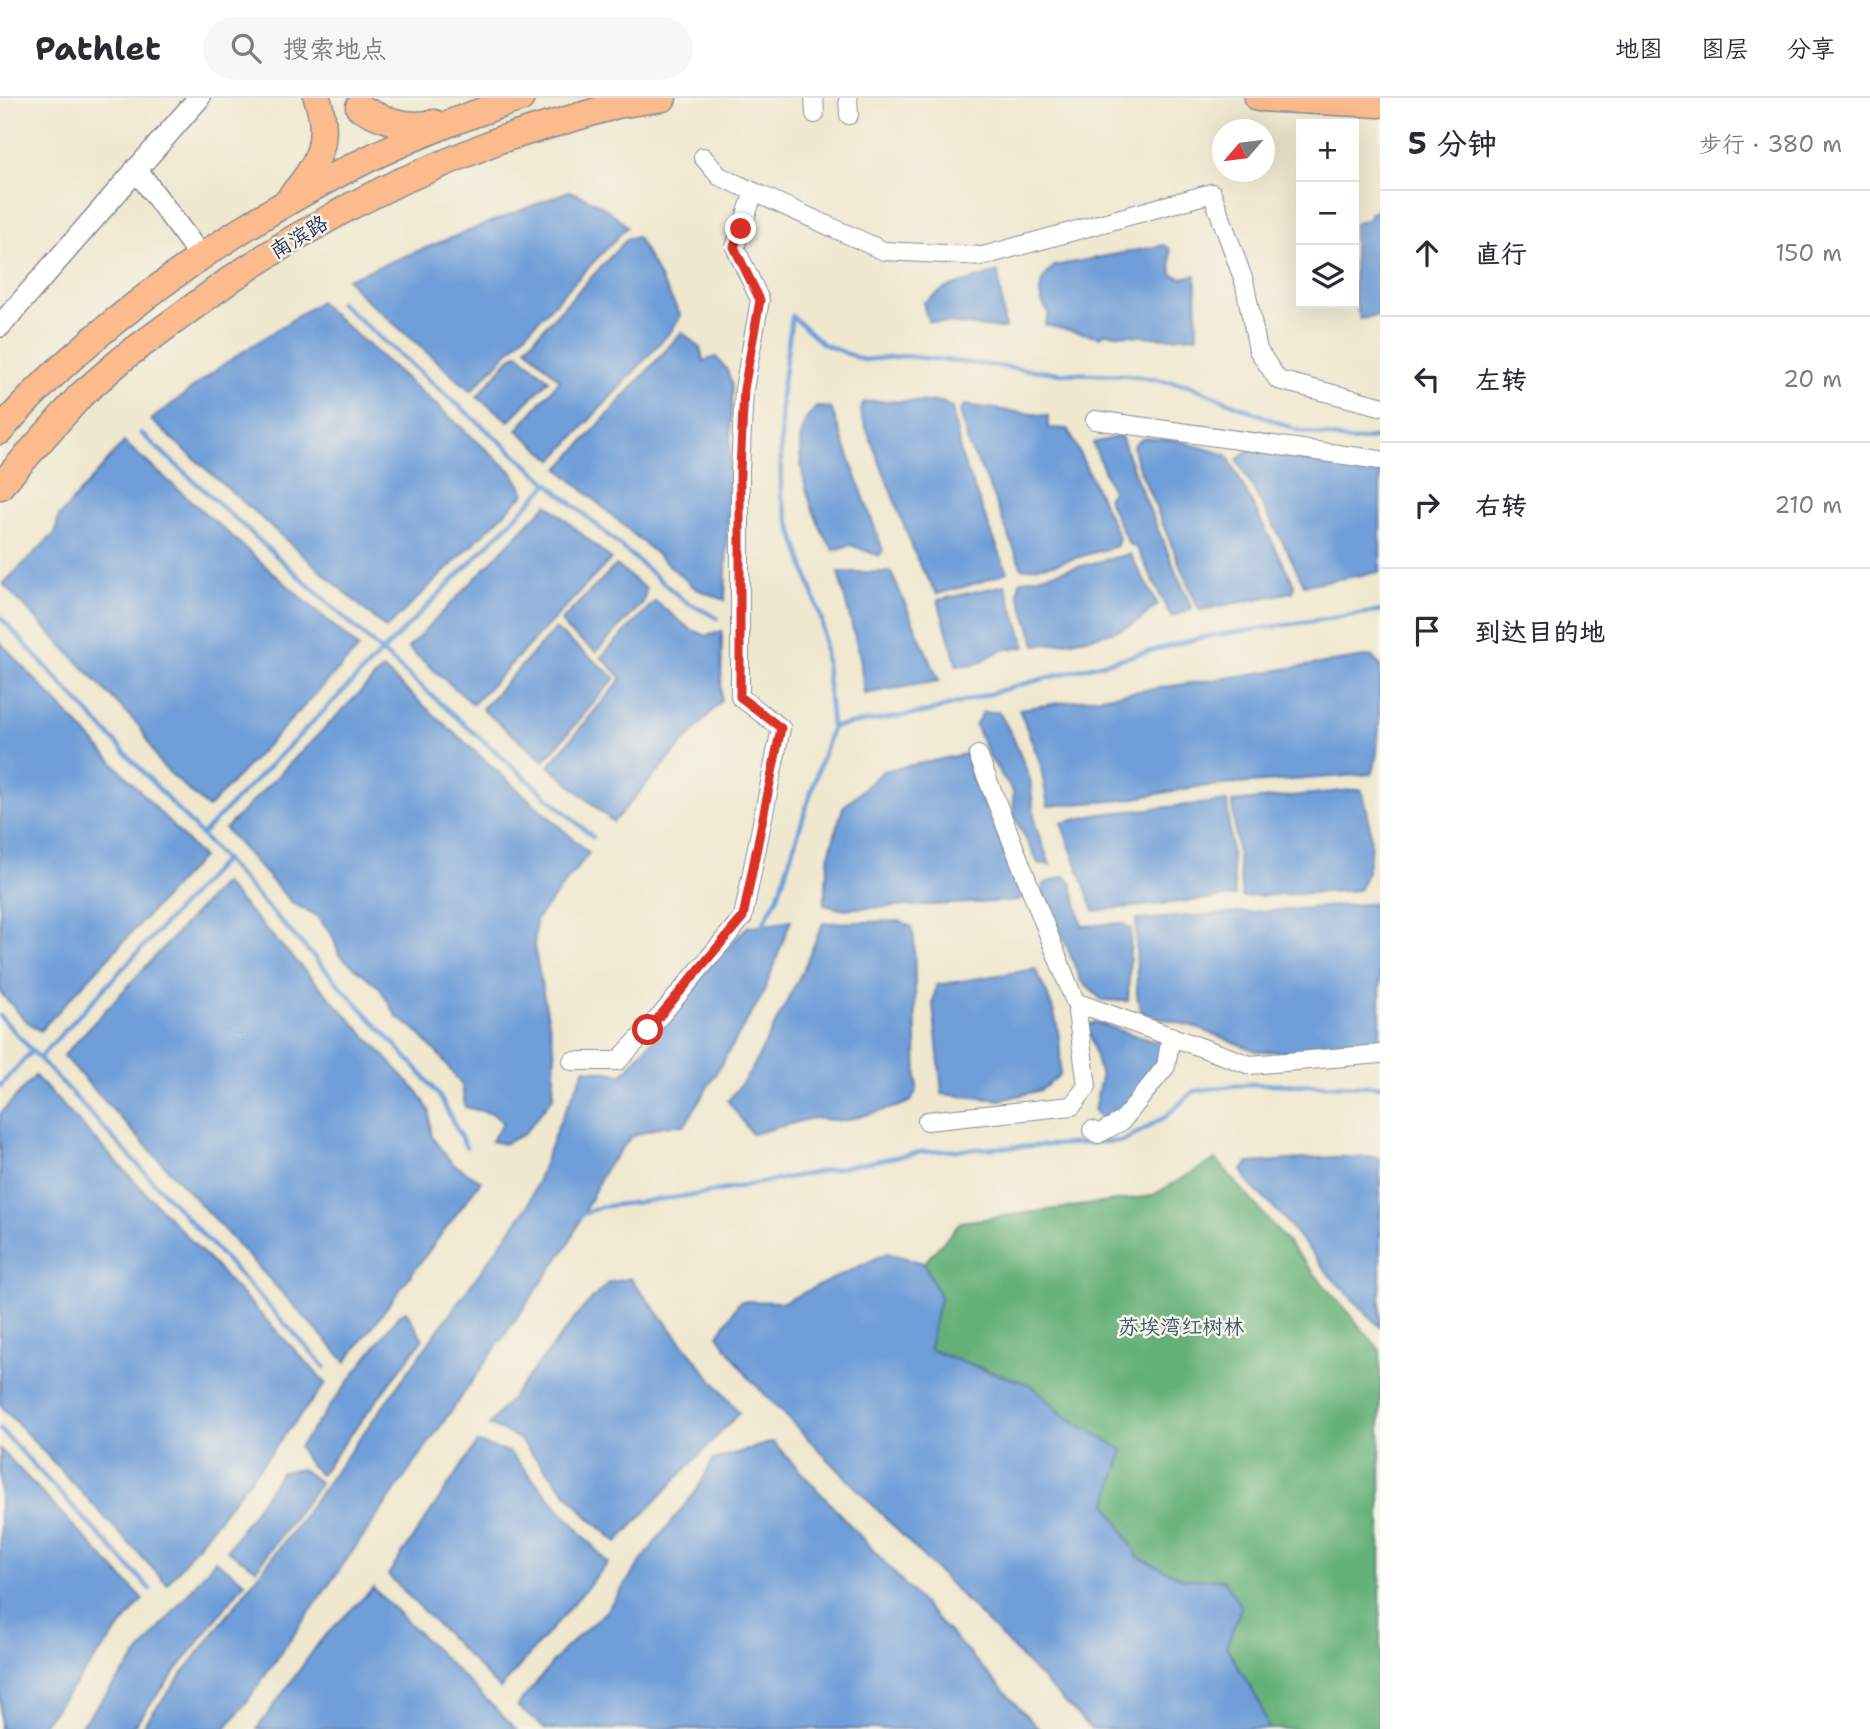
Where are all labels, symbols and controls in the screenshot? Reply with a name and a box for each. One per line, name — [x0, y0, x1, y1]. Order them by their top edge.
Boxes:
search box — [203, 17, 693, 80]
text: Pathlet — [35, 26, 161, 71]
icon: search — [227, 29, 265, 67]
text: 搜索地点 — [283, 31, 387, 66]
text: 地图 — [1615, 33, 1663, 65]
text: 图层 — [1701, 33, 1749, 65]
text: 分享 — [1787, 33, 1835, 65]
north arrow — [1212, 119, 1275, 182]
map controls — [1296, 119, 1359, 308]
button: + — [1296, 119, 1359, 182]
text: 5 分钟 — [1408, 123, 1497, 164]
text: 步行 · 380 m — [1699, 129, 1842, 159]
button: − — [1296, 182, 1359, 245]
street label: 南滨路 — [265, 209, 333, 265]
route end — [725, 213, 756, 244]
icon: ahead — [1408, 234, 1446, 272]
text: 直行 — [1475, 236, 1527, 271]
text: 150 m — [1775, 238, 1842, 268]
button: layers — [1296, 245, 1359, 308]
icon: left — [1408, 360, 1446, 398]
text: 左转 — [1475, 362, 1527, 397]
text: 20 m — [1783, 364, 1842, 394]
icon: right — [1408, 486, 1446, 524]
text: 右转 — [1475, 488, 1527, 523]
text: 210 m — [1774, 490, 1842, 520]
icon: arrive — [1408, 612, 1446, 650]
text: 到达目的地 — [1475, 614, 1605, 649]
route start — [632, 1014, 663, 1045]
park label: 苏埃湾红树林 — [1118, 1313, 1244, 1341]

